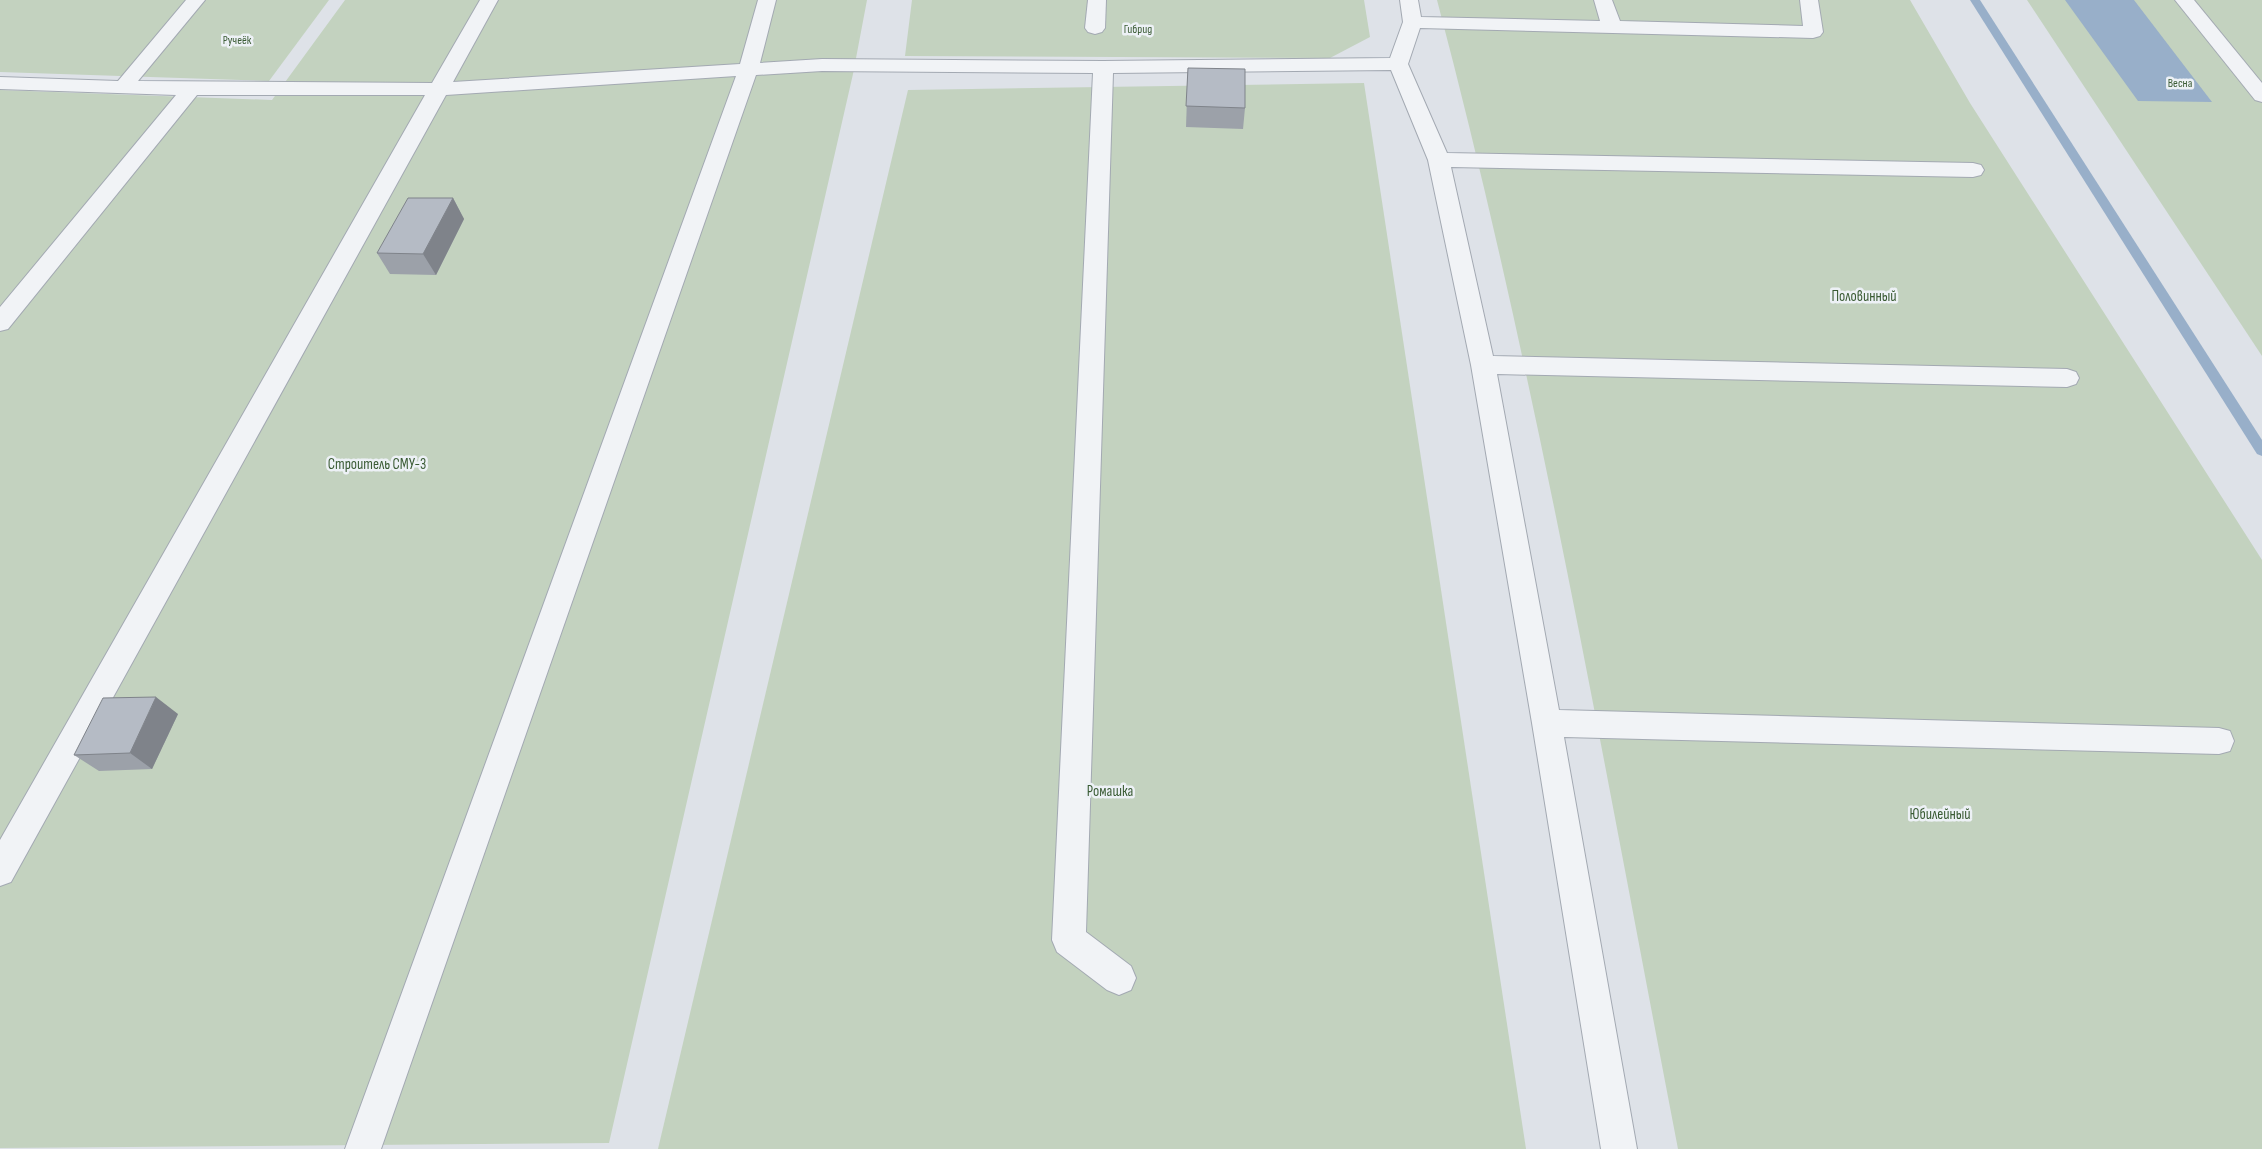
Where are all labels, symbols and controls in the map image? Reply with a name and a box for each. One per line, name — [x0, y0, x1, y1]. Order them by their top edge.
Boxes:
park label: Гибрид — [1124, 22, 1152, 37]
park label: Ручеёк — [223, 33, 252, 48]
park label: Весна — [2168, 76, 2193, 91]
park label: Половинный — [1831, 287, 1897, 306]
park label: Строитель СМУ-3 — [328, 455, 426, 474]
park label: Ромашка — [1087, 782, 1133, 801]
park label: Юбилейный — [1909, 805, 1971, 824]

